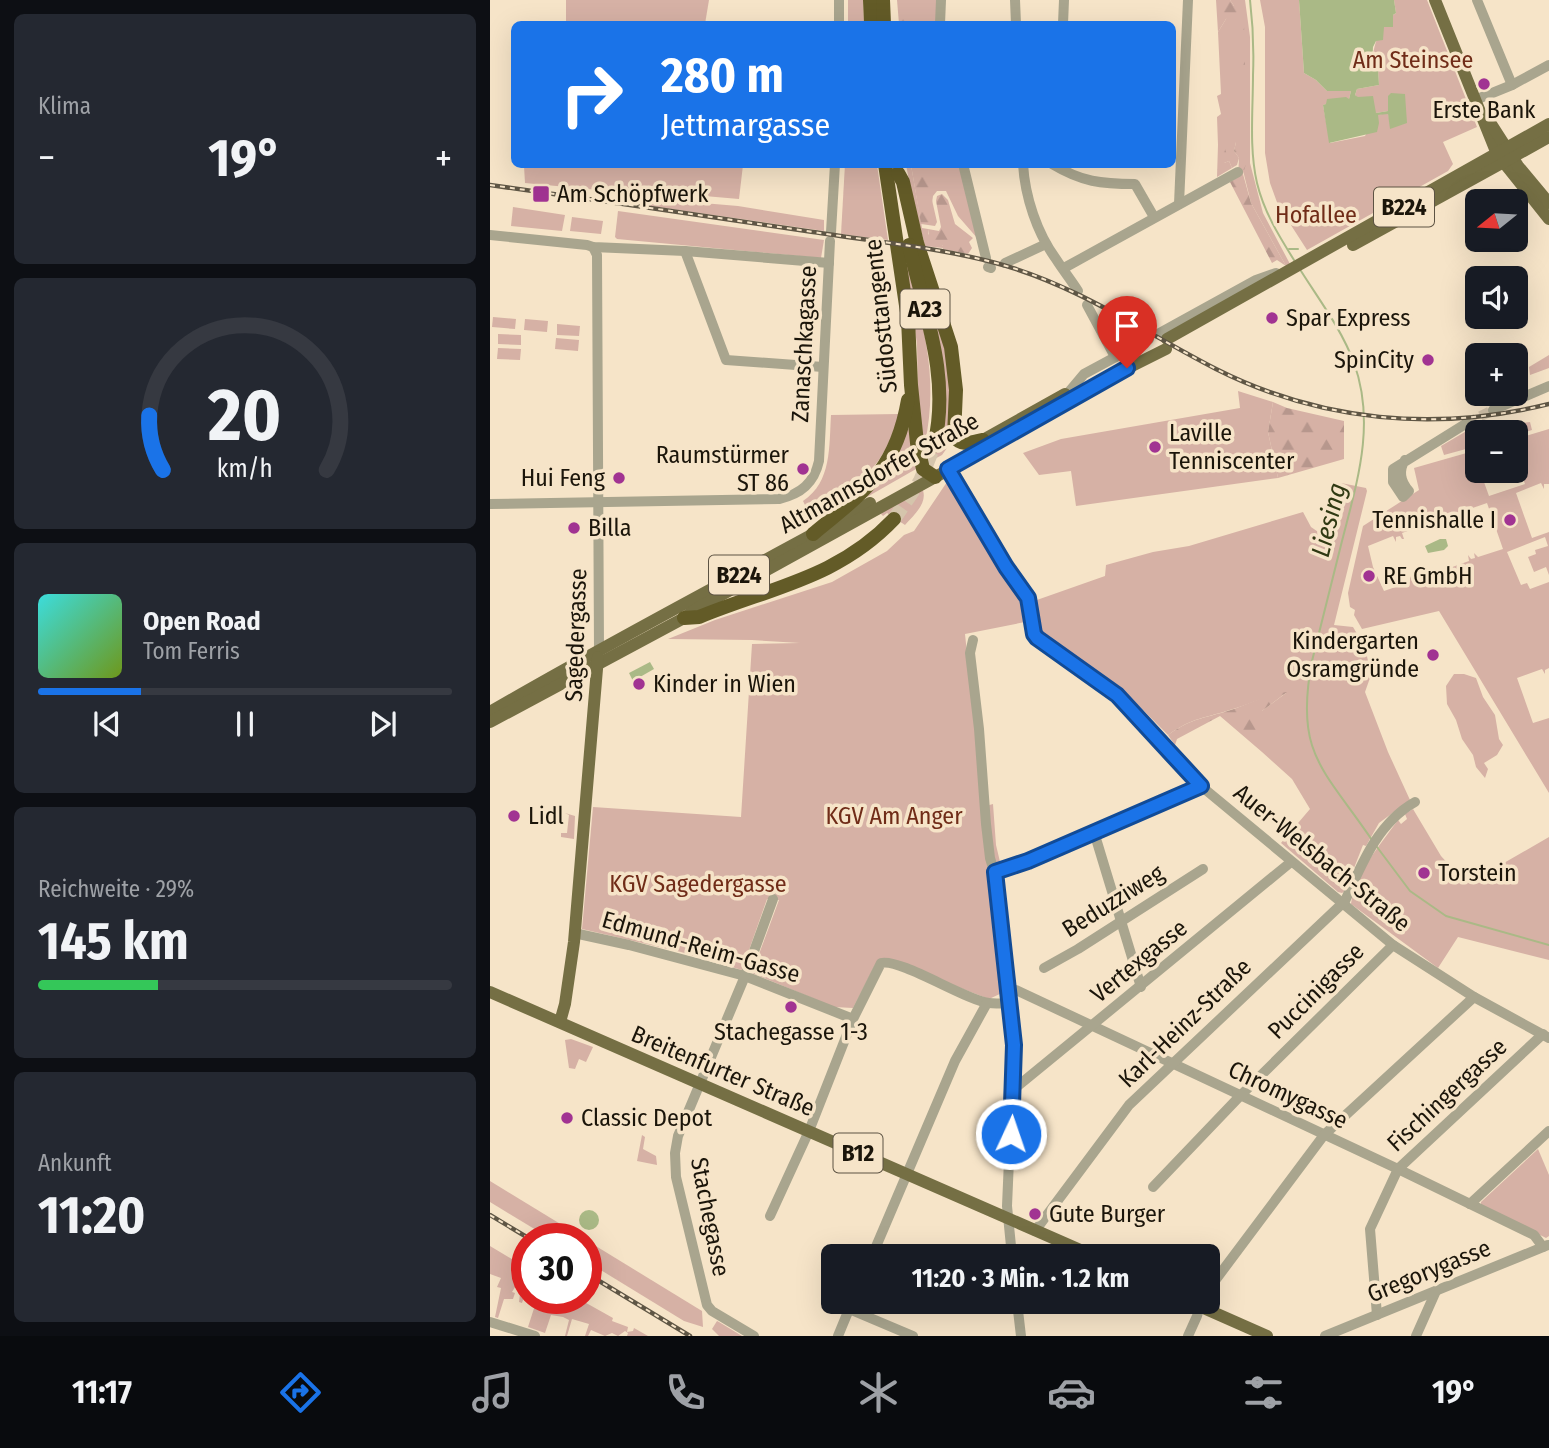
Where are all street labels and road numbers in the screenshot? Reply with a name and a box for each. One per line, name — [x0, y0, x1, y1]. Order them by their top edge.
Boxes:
road number: B224 — [1374, 188, 1434, 227]
street label: Südosttangente — [859, 238, 903, 394]
street label: Zanaschkagasse — [786, 265, 822, 423]
road number: A23 — [900, 290, 950, 328]
street label: Altmannsdorfer Straße — [775, 407, 983, 539]
road number: B224 — [709, 555, 769, 594]
street label: Sagedergasse — [560, 568, 592, 702]
street label: Auer-Welsbach-Straße — [1228, 778, 1416, 938]
street label: Beduzziweg — [1057, 858, 1169, 943]
street label: Edmund-Reim-Gasse — [599, 905, 803, 989]
street label: Vertexgasse — [1085, 914, 1193, 1008]
street label: Puccinigasse — [1262, 937, 1370, 1045]
street label: Karl-Heinz-Straße — [1113, 953, 1257, 1093]
street label: Breitenfurter Straße — [627, 1020, 819, 1122]
street label: Fischingergasse — [1382, 1033, 1512, 1157]
street label: Chromygasse — [1224, 1055, 1352, 1135]
road number: B12 — [834, 1134, 882, 1172]
street label: Stachegasse — [685, 1155, 735, 1279]
street label: Gregorygasse — [1363, 1234, 1495, 1308]

